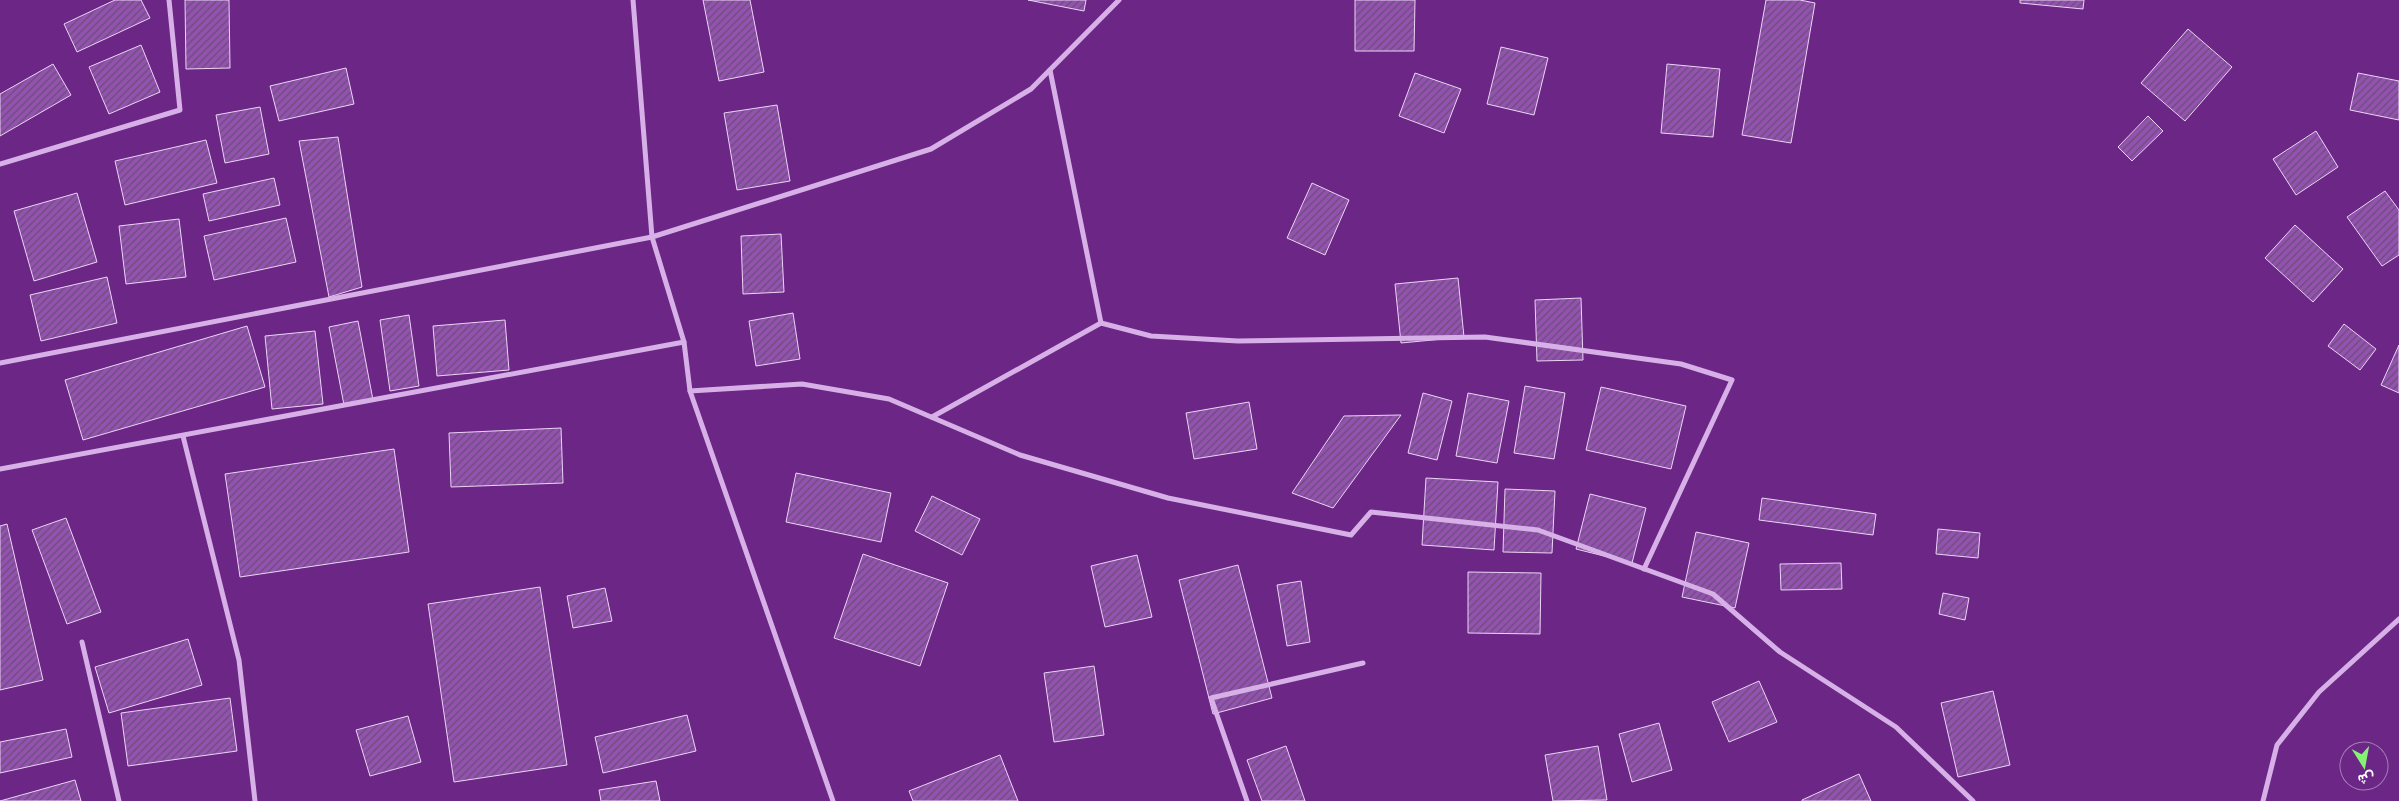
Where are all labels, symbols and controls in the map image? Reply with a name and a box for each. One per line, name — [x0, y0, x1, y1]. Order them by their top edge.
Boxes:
north arrow — [2339, 741, 2389, 791]
text: ش — [2356, 768, 2376, 788]

